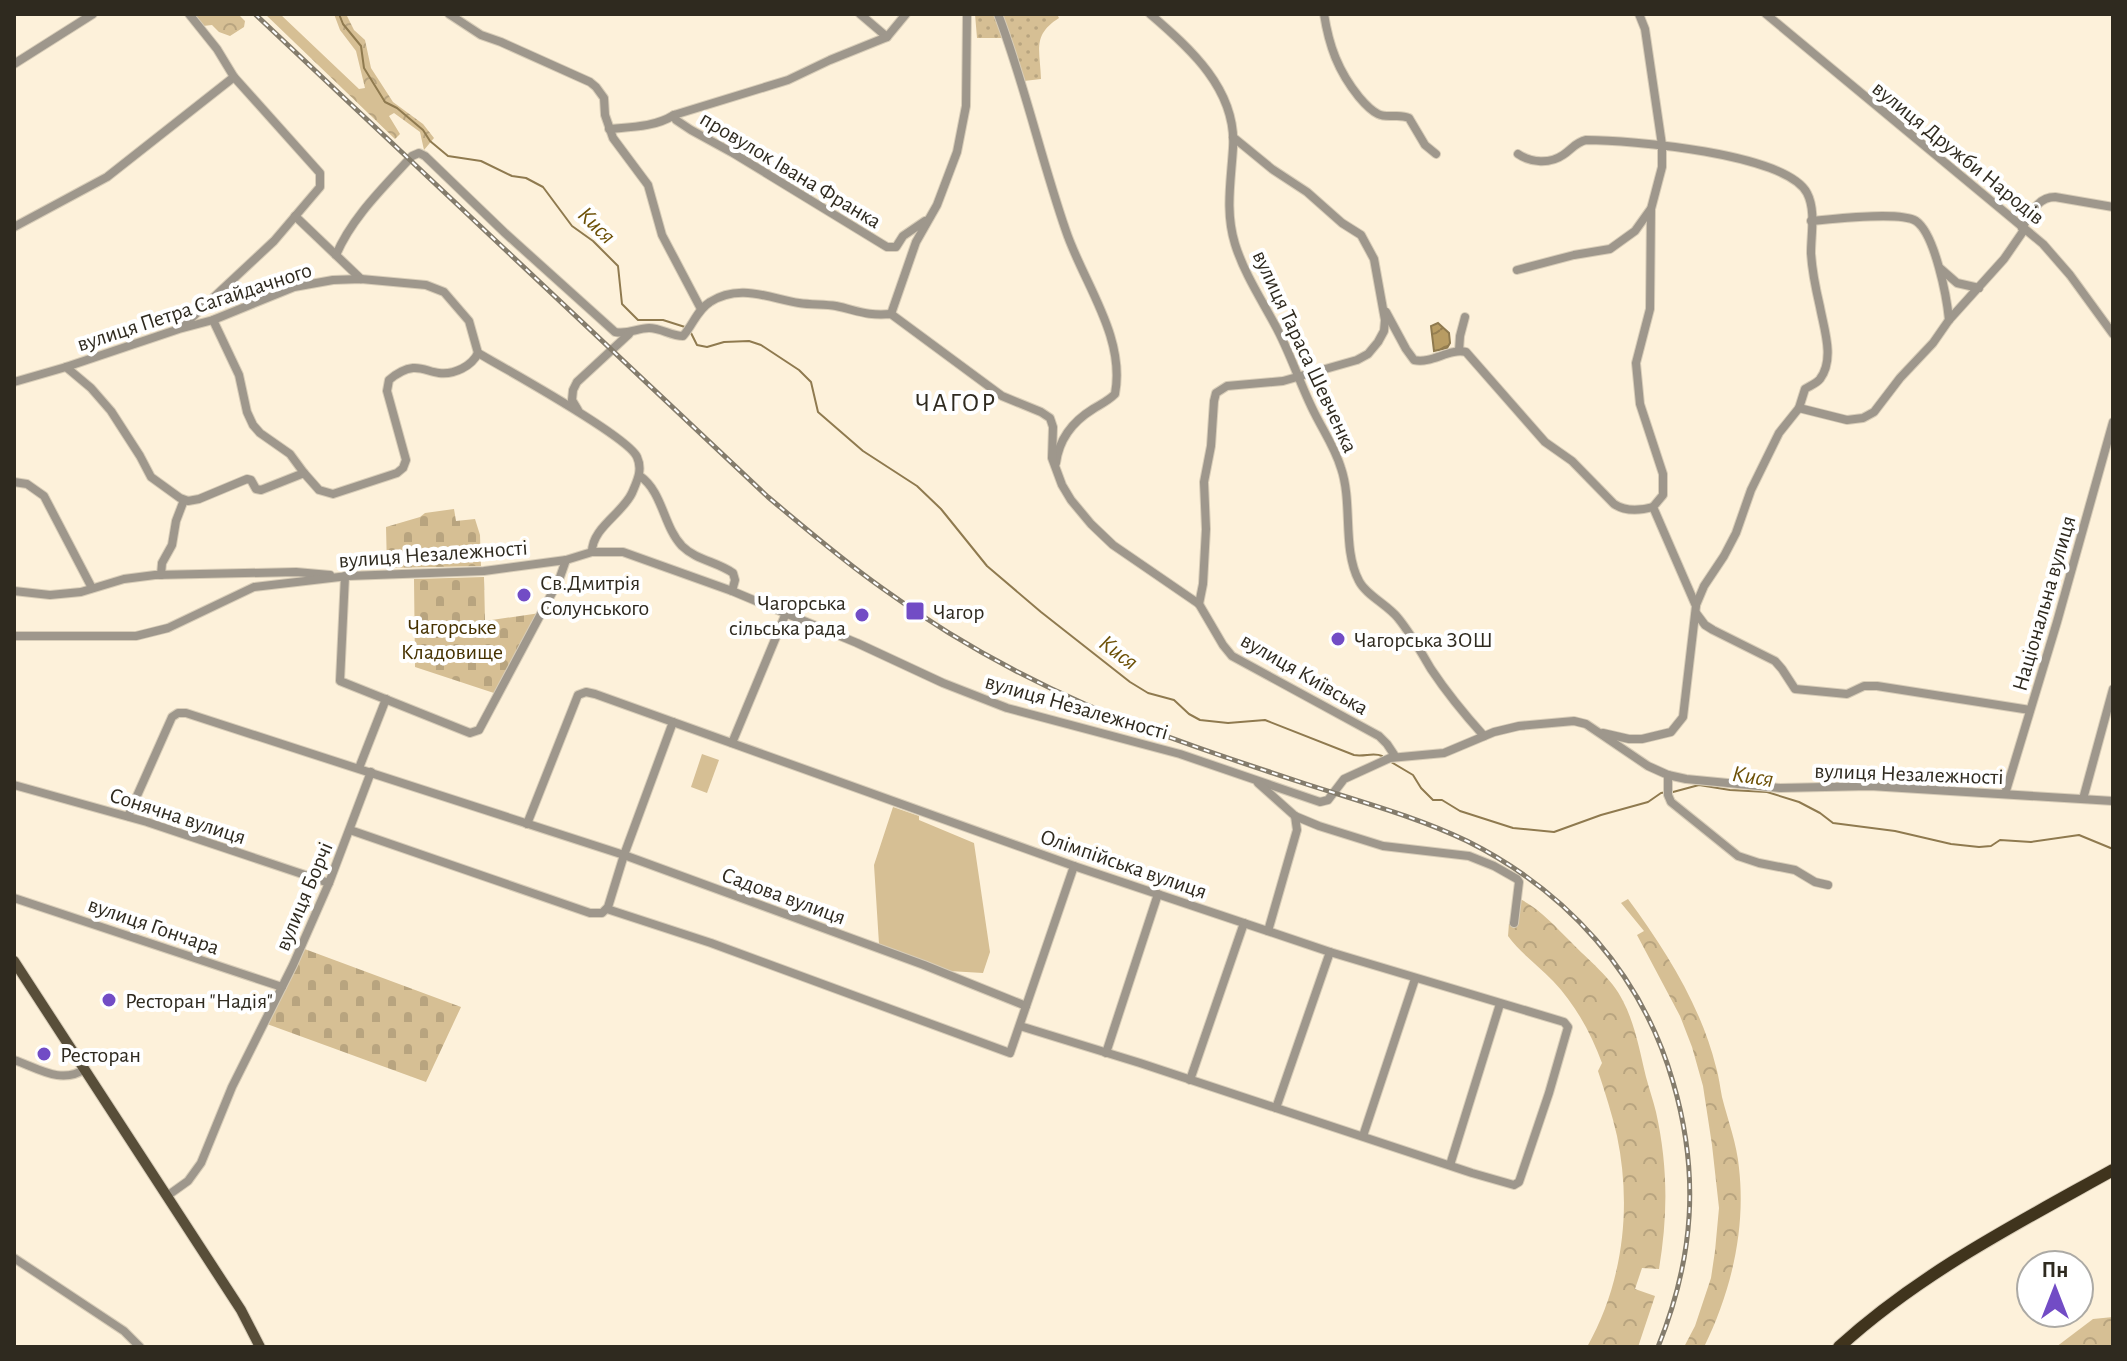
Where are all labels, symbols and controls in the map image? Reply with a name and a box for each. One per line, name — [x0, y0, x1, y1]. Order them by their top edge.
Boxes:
street label: вулиця Дружби Народів — [1868, 77, 2048, 229]
street label: провулок Івана Франка — [696, 107, 885, 233]
water label: Кися — [573, 203, 620, 249]
street label: вулиця Тараса Шевченка — [1249, 247, 1362, 456]
street label: вулиця Петра Сагайдачного — [74, 259, 314, 355]
district label: ЧАГОР — [915, 390, 997, 416]
street label: Національна вулиця — [2008, 513, 2080, 694]
street label: вулиця Незалежності — [338, 536, 528, 572]
place label: Св.Дмитрія Солунського — [540, 572, 649, 619]
marker: Св.Дмитрія Солунського — [515, 586, 533, 604]
place label: Чагорська сільська рада — [729, 592, 846, 639]
marker: Чагор — [904, 600, 926, 622]
place label: Чагор — [933, 601, 984, 623]
marker: Чагорська сільська рада — [853, 606, 871, 624]
park label: Чагорське Кладовище — [401, 616, 503, 663]
street label: вулиця Київська — [1237, 629, 1372, 719]
place label: Чагорська ЗОШ — [1354, 629, 1493, 651]
marker: Чагорська ЗОШ — [1329, 630, 1347, 648]
water label: Кися — [1095, 631, 1142, 675]
street label: вулиця Незалежності — [983, 670, 1171, 744]
street label: вулиця Незалежності — [1814, 760, 2004, 788]
water label: Кися — [1730, 762, 1775, 792]
street label: Сонячна вулиця — [107, 784, 249, 848]
street label: Олімпійська вулиця — [1038, 825, 1210, 903]
street label: вулиця Борчі — [271, 839, 337, 954]
street label: Садова вулиця — [719, 863, 849, 929]
street label: вулиця Гончара — [85, 893, 222, 959]
place label: Ресторан "Надія" — [125, 990, 273, 1012]
marker: Ресторан "Надія" — [100, 991, 118, 1009]
place label: Ресторан — [60, 1044, 141, 1066]
marker: Ресторан — [35, 1045, 53, 1063]
north arrow — [2015, 1249, 2095, 1329]
text: Пн — [2042, 1259, 2068, 1281]

